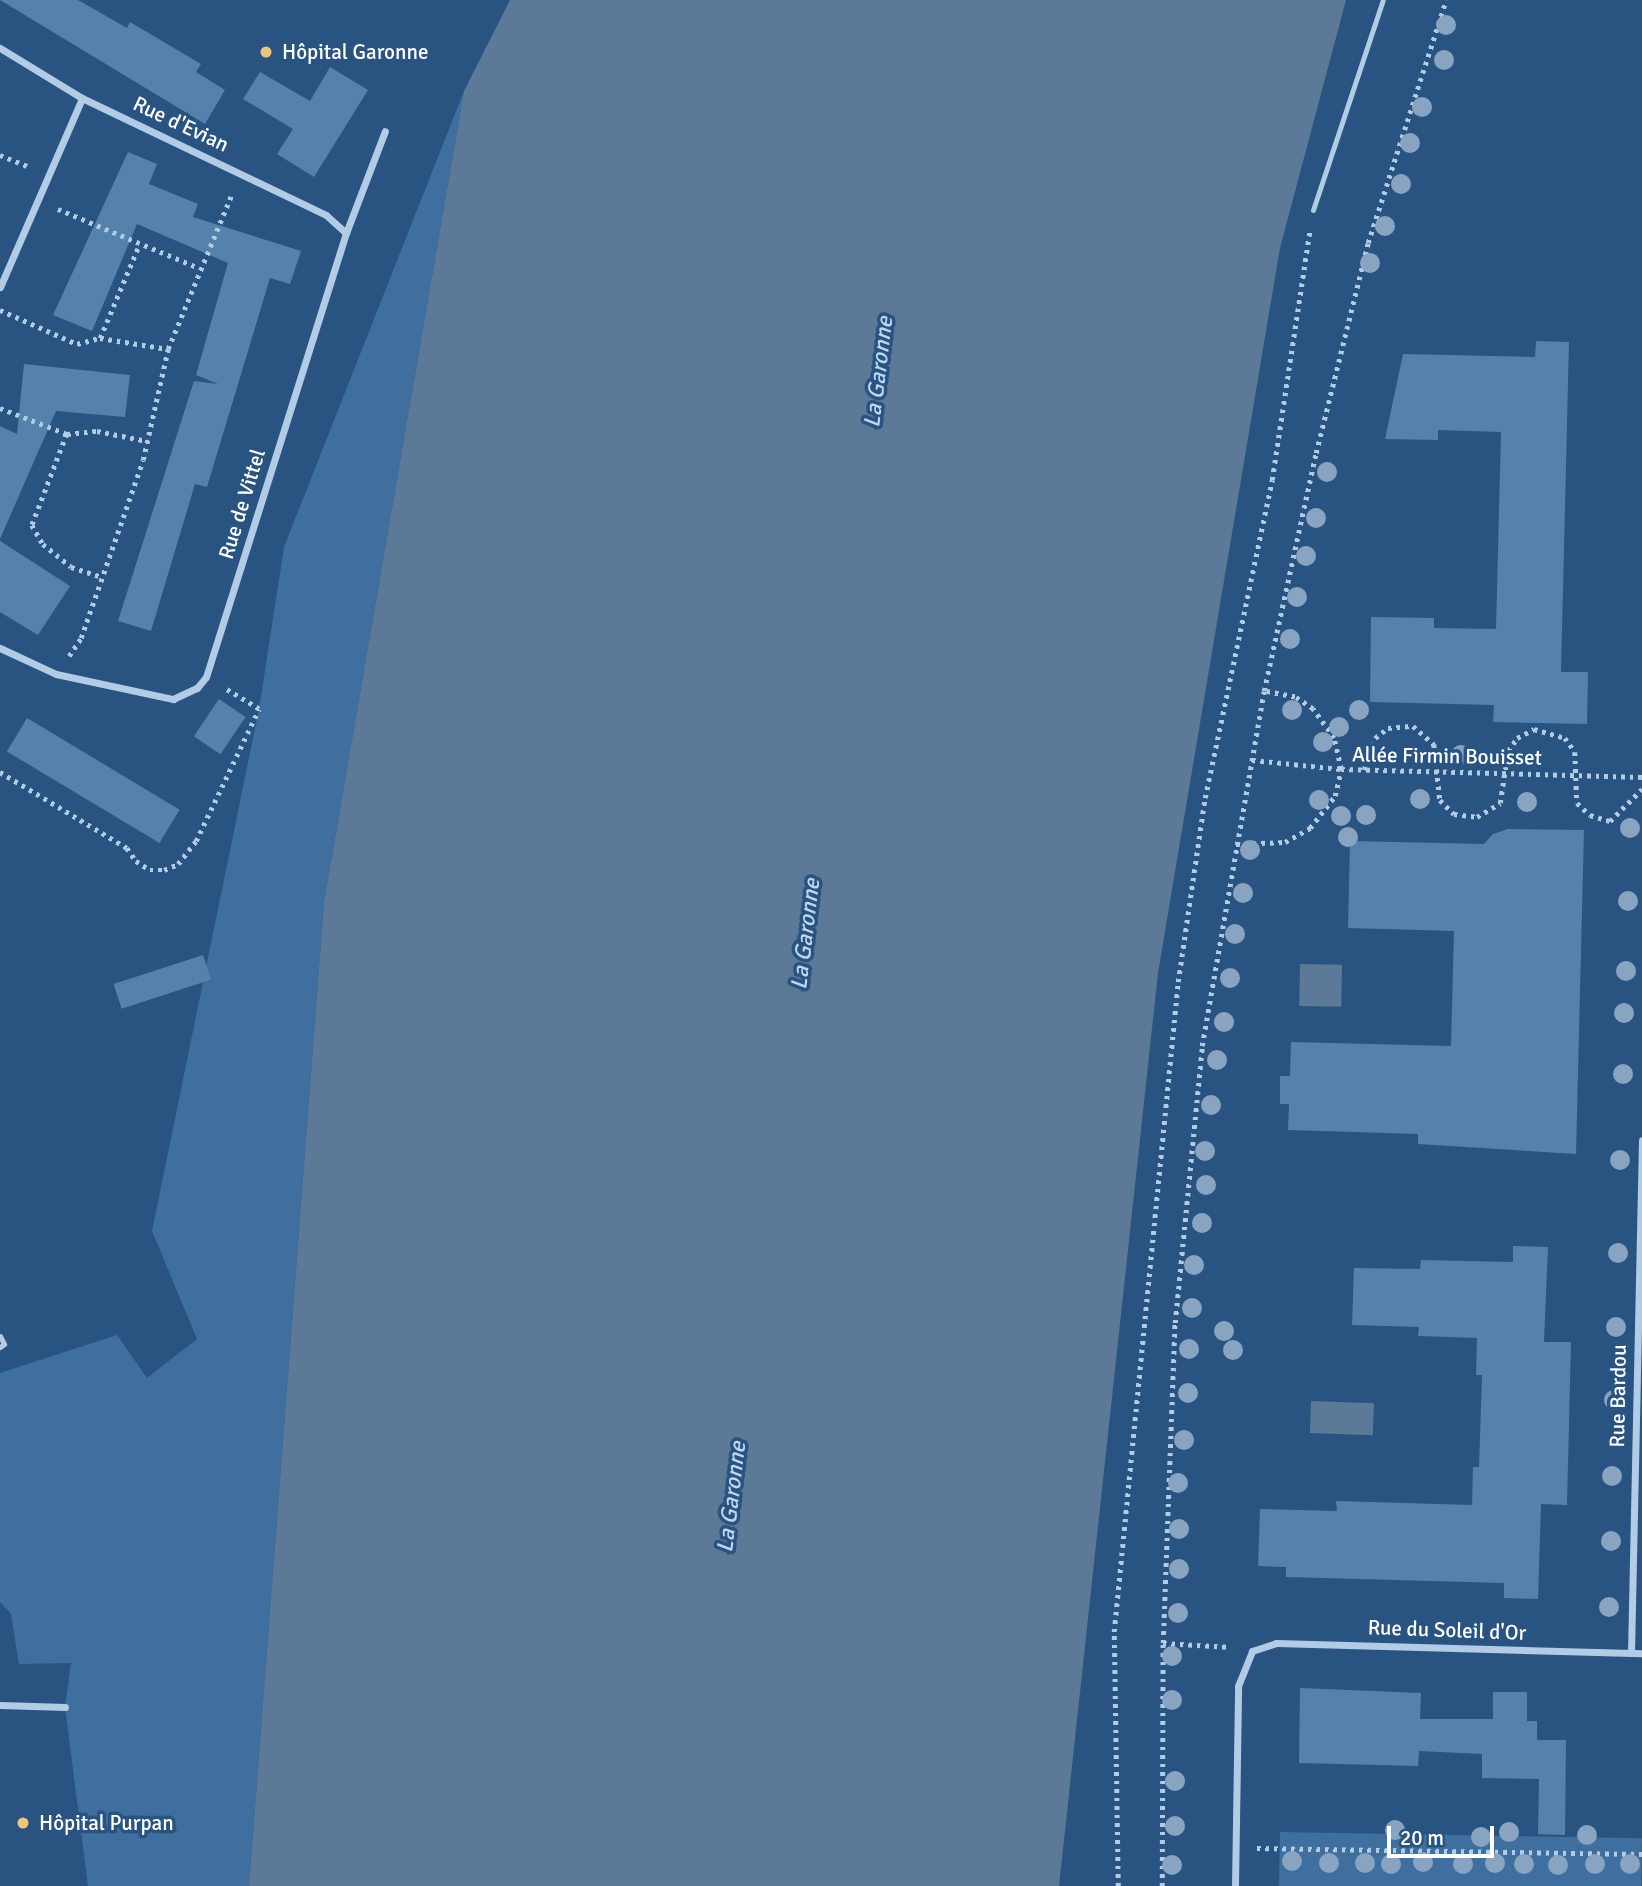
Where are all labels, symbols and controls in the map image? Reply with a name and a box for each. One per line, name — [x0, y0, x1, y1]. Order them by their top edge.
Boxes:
place label: Hôpital Garonne — [282, 39, 428, 65]
marker: Hôpital Garonne — [256, 42, 276, 62]
street label: Rue d'Evian — [129, 91, 233, 157]
water label: La Garonne — [859, 315, 899, 429]
street label: Rue de Vittel — [213, 446, 271, 562]
street label: Allée Firmin Bouisset — [1352, 742, 1542, 770]
water label: La Garonne — [786, 877, 826, 991]
street label: Rue Bardou — [1605, 1344, 1631, 1448]
water label: La Garonne — [712, 1440, 752, 1554]
street label: Rue du Soleil d'Or — [1367, 1615, 1527, 1645]
place label: Hôpital Purpan — [39, 1810, 174, 1836]
scale bar — [1390, 1812, 1497, 1856]
marker: Hôpital Purpan — [13, 1813, 33, 1833]
text: 20 m — [1400, 1825, 1444, 1851]

